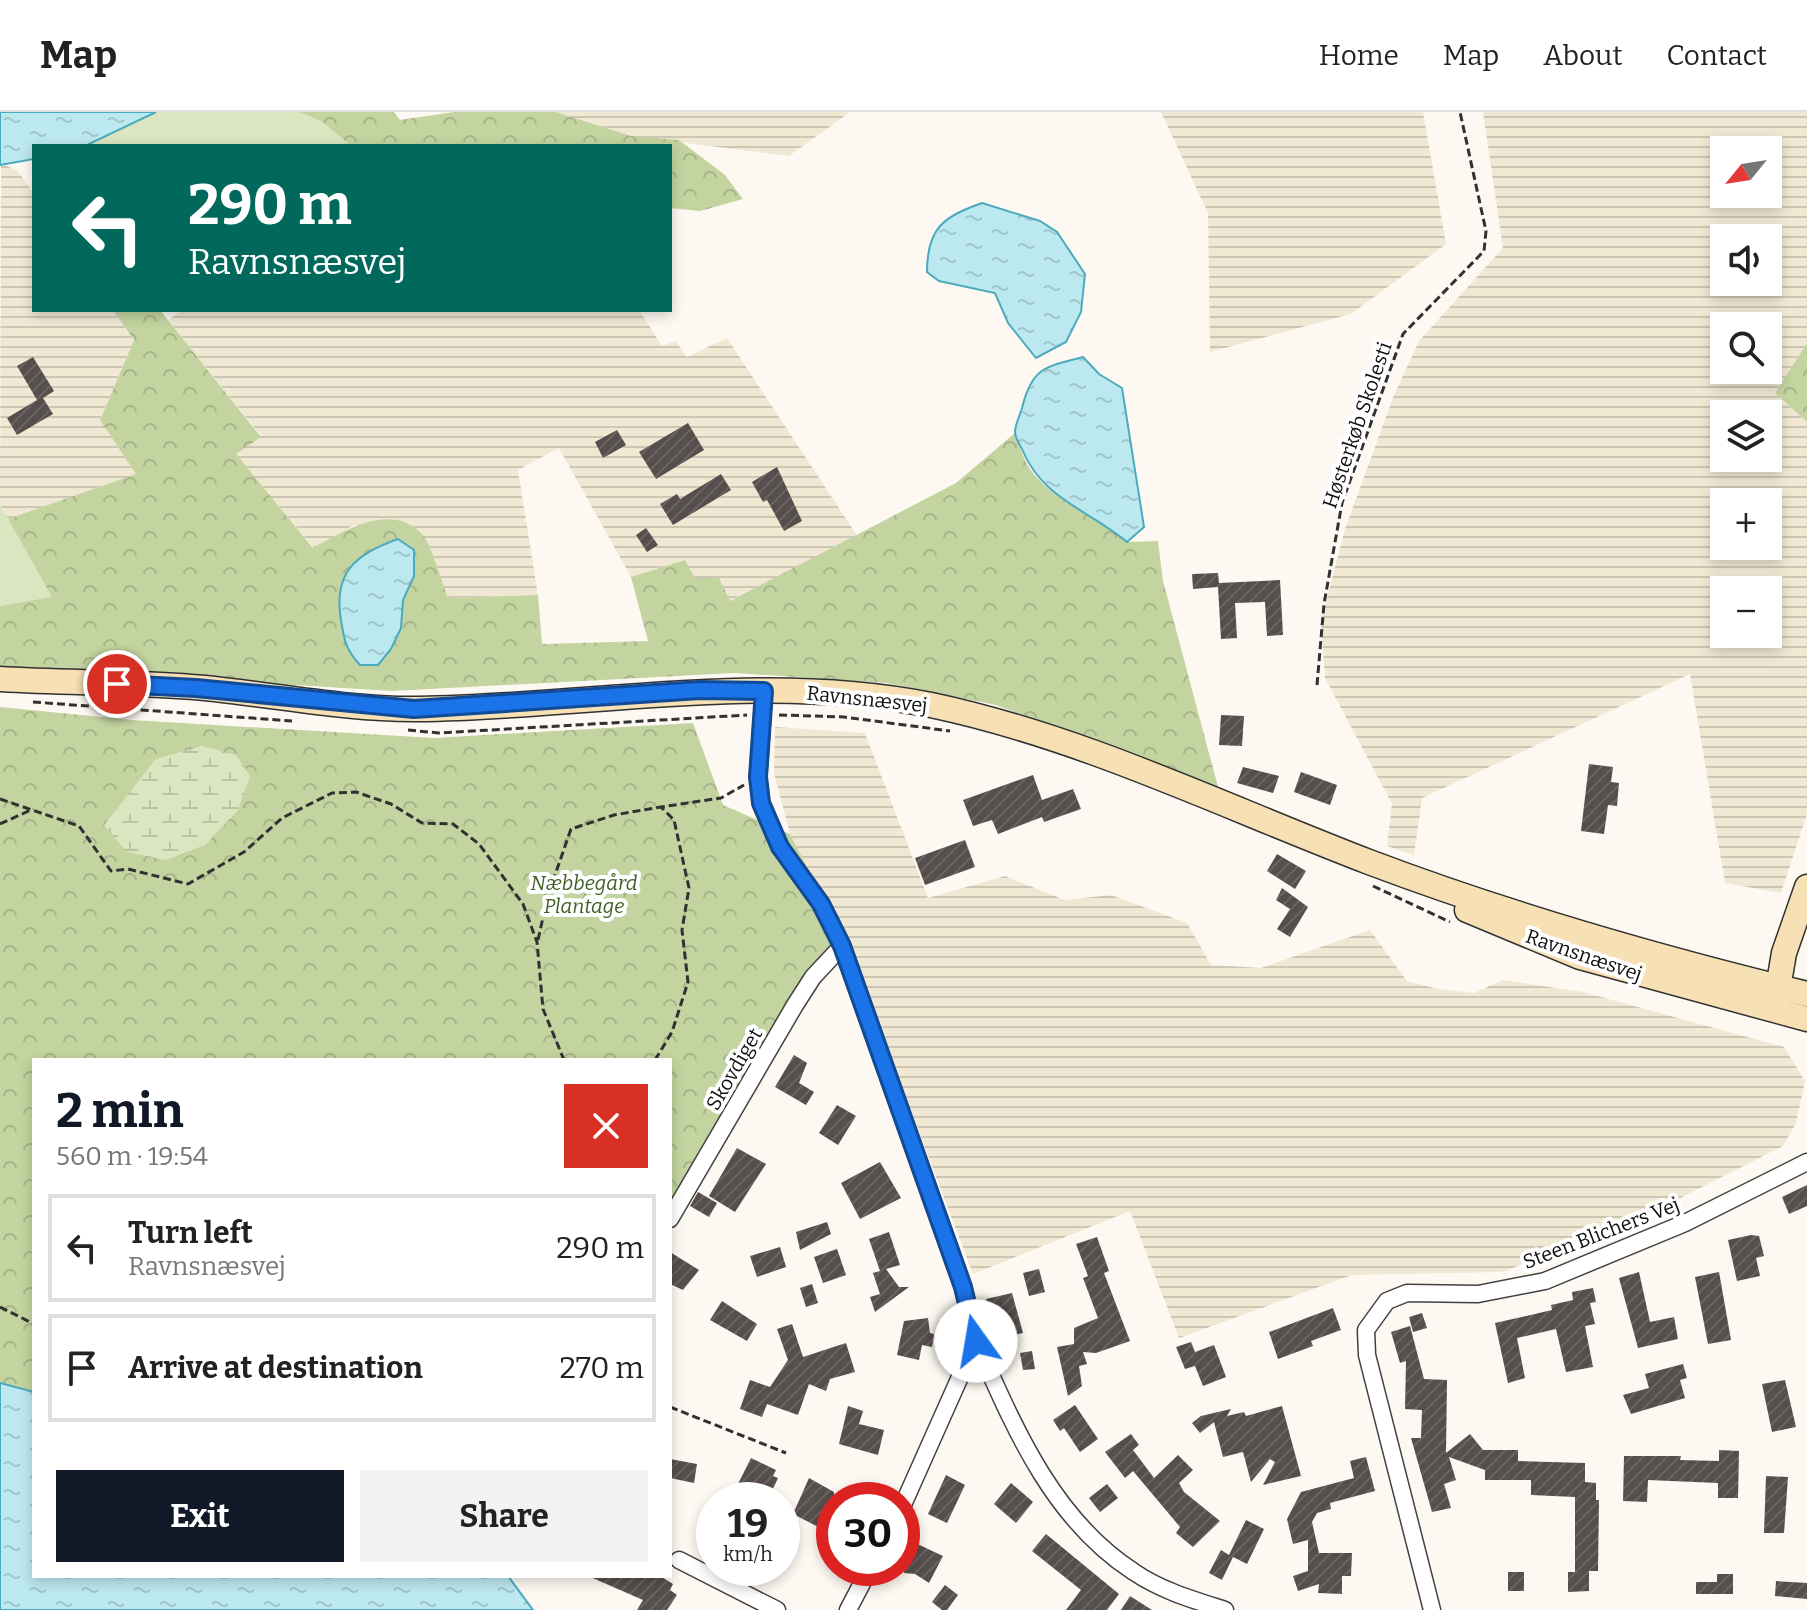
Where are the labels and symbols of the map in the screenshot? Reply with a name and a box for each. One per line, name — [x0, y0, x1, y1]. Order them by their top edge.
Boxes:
north arrow — [1710, 136, 1782, 208]
street label: Høsterkøb Skolesti — [1317, 339, 1397, 511]
pin — [83, 650, 151, 718]
street label: Ravnsnæsvej — [805, 681, 929, 718]
park label: Næbbegård Plantage — [530, 871, 638, 918]
street label: Ravnsnæsvej — [1522, 924, 1645, 987]
street label: Skovdiget — [701, 1024, 767, 1114]
street label: Steen Blichers Vej — [1519, 1192, 1683, 1275]
position arrow — [934, 1299, 1018, 1383]
speed limit sign: 30 — [816, 1482, 920, 1586]

